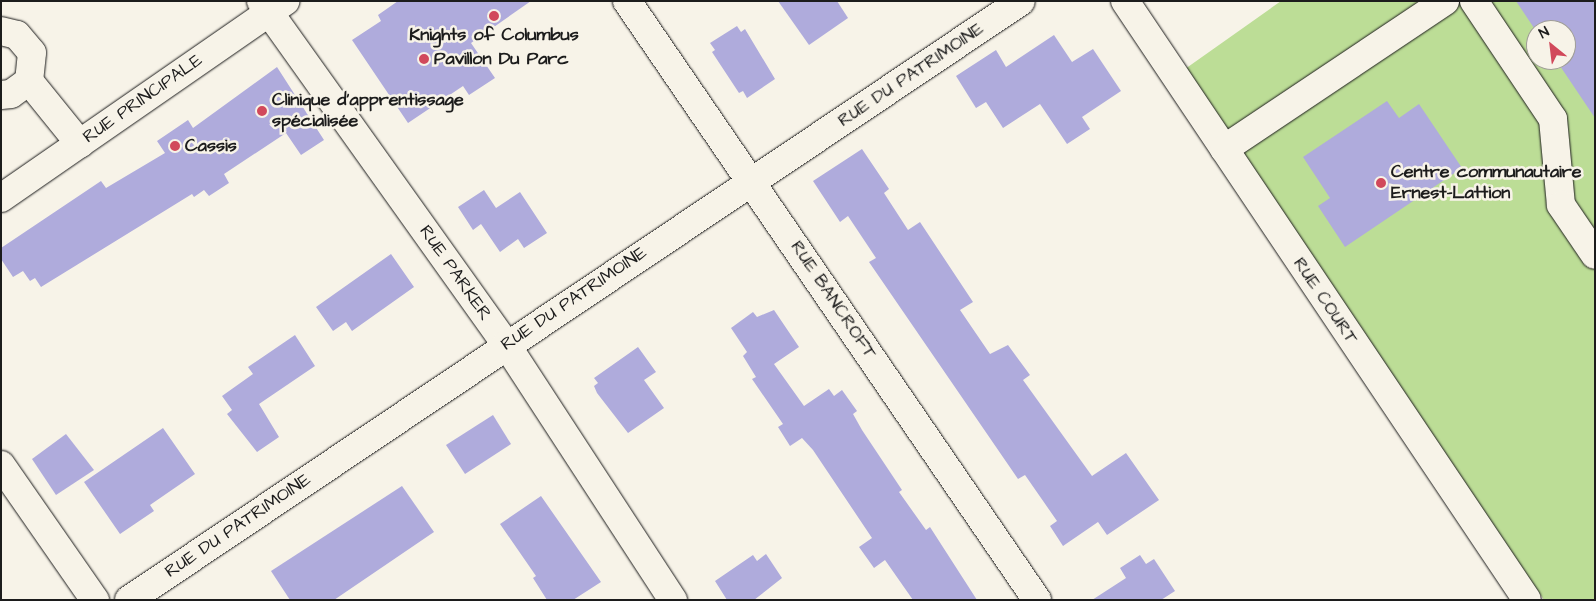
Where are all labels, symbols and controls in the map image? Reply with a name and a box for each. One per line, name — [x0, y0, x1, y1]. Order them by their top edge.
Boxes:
marker: Knights of Columbus — [488, 10, 500, 22]
street label: RUE DU PATRIMOINE — [834, 18, 988, 132]
north arrow — [1526, 20, 1576, 70]
text: N — [1536, 22, 1553, 44]
place label: Knights of Columbus — [409, 24, 579, 46]
place label: Pavillon Du Parc — [434, 48, 569, 70]
street label: RUE PRINCIPALE — [79, 50, 207, 148]
marker: Pavillon Du Parc — [418, 53, 430, 65]
place label: Clinique d'apprentissage spécialisée — [272, 90, 464, 132]
marker: Clinique d'apprentissage spécialisée — [256, 105, 268, 117]
place label: Cassis — [185, 135, 237, 157]
marker: Cassis — [169, 140, 181, 152]
place label: Centre communautaire Ernest-Lattion — [1391, 162, 1581, 204]
marker: Centre communautaire Ernest-Lattion — [1375, 177, 1387, 189]
street label: RUE PARKER — [414, 221, 496, 325]
street label: RUE BANCROFT — [786, 237, 880, 363]
street label: RUE DU PATRIMOINE — [497, 242, 651, 356]
street label: RUE COURT — [1288, 254, 1362, 348]
street label: RUE DU PATRIMOINE — [161, 469, 315, 583]

